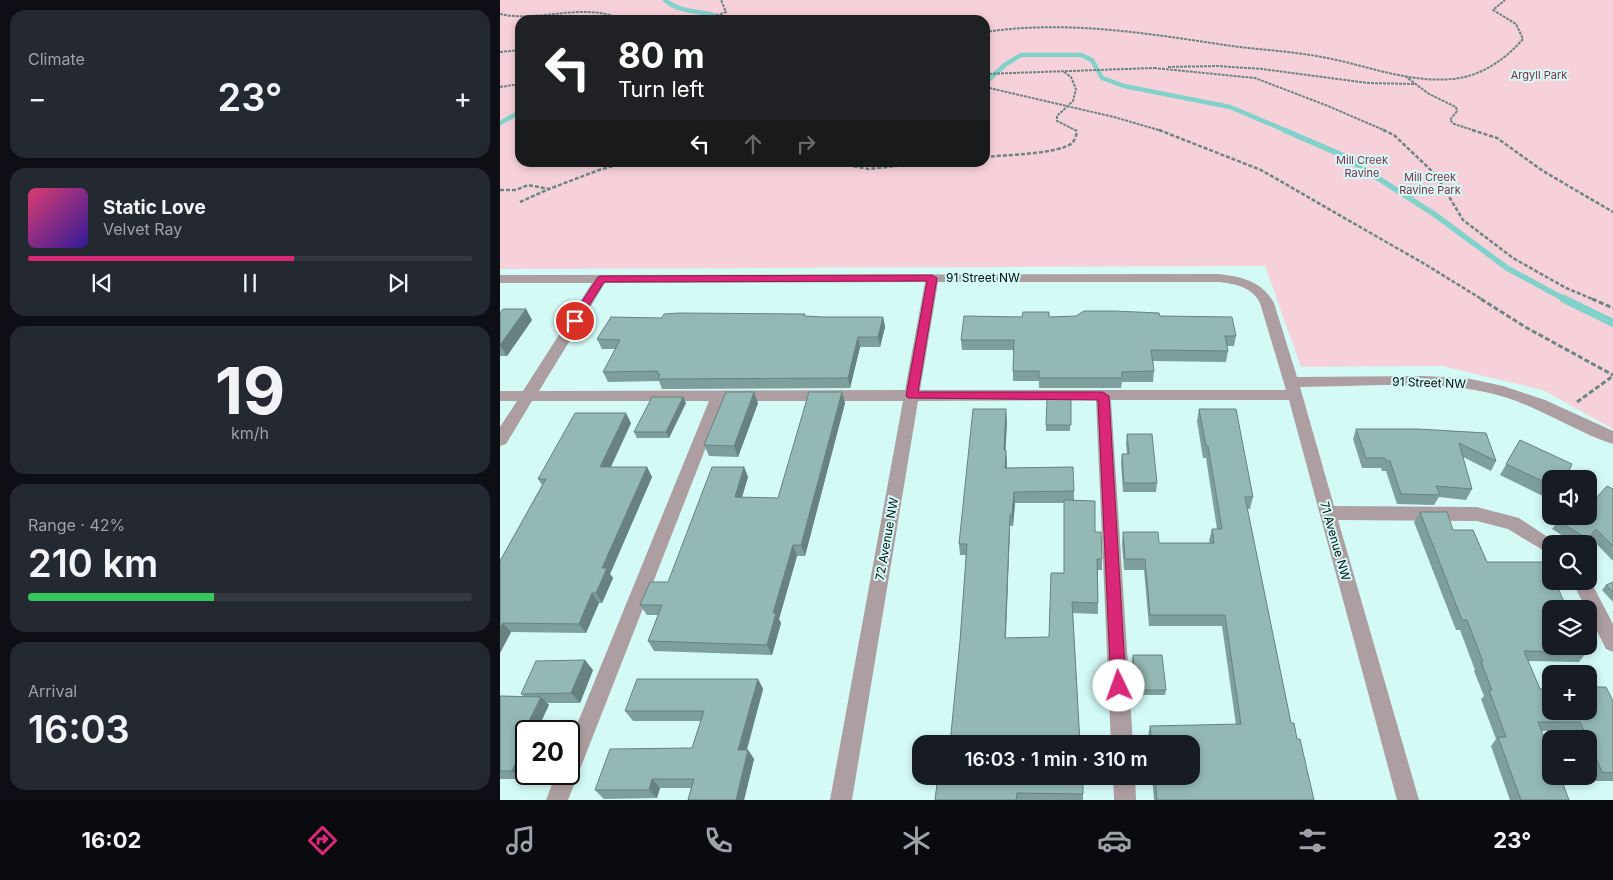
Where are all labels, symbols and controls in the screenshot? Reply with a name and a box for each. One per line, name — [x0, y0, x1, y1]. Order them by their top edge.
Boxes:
text: 80 m — [618, 34, 705, 76]
icon: left — [535, 35, 600, 100]
text: Climate — [28, 49, 85, 69]
park label: Argyll Park — [1511, 68, 1567, 82]
text: 23° — [218, 74, 282, 120]
text: Turn left — [618, 76, 704, 102]
text: − — [28, 81, 47, 115]
text: + — [453, 81, 472, 115]
icon: left — [686, 130, 714, 158]
icon: ahead — [739, 130, 767, 158]
icon: right — [792, 130, 820, 158]
park label: Mill Creek Ravine — [1336, 153, 1388, 180]
park label: Mill Creek Ravine Park — [1399, 170, 1461, 197]
text: Static Love — [103, 196, 206, 219]
text: Velvet Ray — [103, 219, 182, 239]
icon: previous — [88, 269, 116, 297]
icon: pause — [236, 269, 264, 297]
icon: next — [384, 269, 412, 297]
street label: 91 Street NW — [946, 270, 1020, 285]
pin — [554, 300, 596, 342]
icon: arrive — [561, 307, 589, 335]
text: 19 — [215, 351, 285, 430]
street label: 91 Street NW — [1392, 374, 1466, 391]
text: km/h — [231, 423, 269, 443]
map controls — [1542, 470, 1597, 785]
button: sound — [1542, 470, 1597, 525]
street label: 72 Avenue NW — [872, 496, 901, 582]
street label: 71 Avenue NW — [1317, 500, 1354, 582]
text: Range · 42% — [28, 515, 125, 535]
button: search — [1542, 535, 1597, 590]
text: 210 km — [28, 540, 158, 586]
button: layers — [1542, 600, 1597, 655]
position arrow — [1092, 659, 1144, 711]
button: + — [1542, 665, 1597, 720]
text: Arrival — [28, 681, 77, 701]
text: 16:03 — [28, 706, 130, 752]
speed limit sign: 20 — [515, 720, 580, 785]
button: − — [1542, 730, 1597, 785]
text: 16:03 · 1 min · 310 m — [964, 748, 1148, 771]
icon: directions — [305, 823, 340, 858]
icon: music — [503, 823, 538, 858]
icon: phone — [701, 823, 736, 858]
icon: climate — [899, 823, 934, 858]
icon: car — [1097, 823, 1132, 858]
icon: filters — [1295, 823, 1330, 858]
text: 16:02 — [82, 827, 141, 853]
text: 23° — [1493, 827, 1531, 853]

